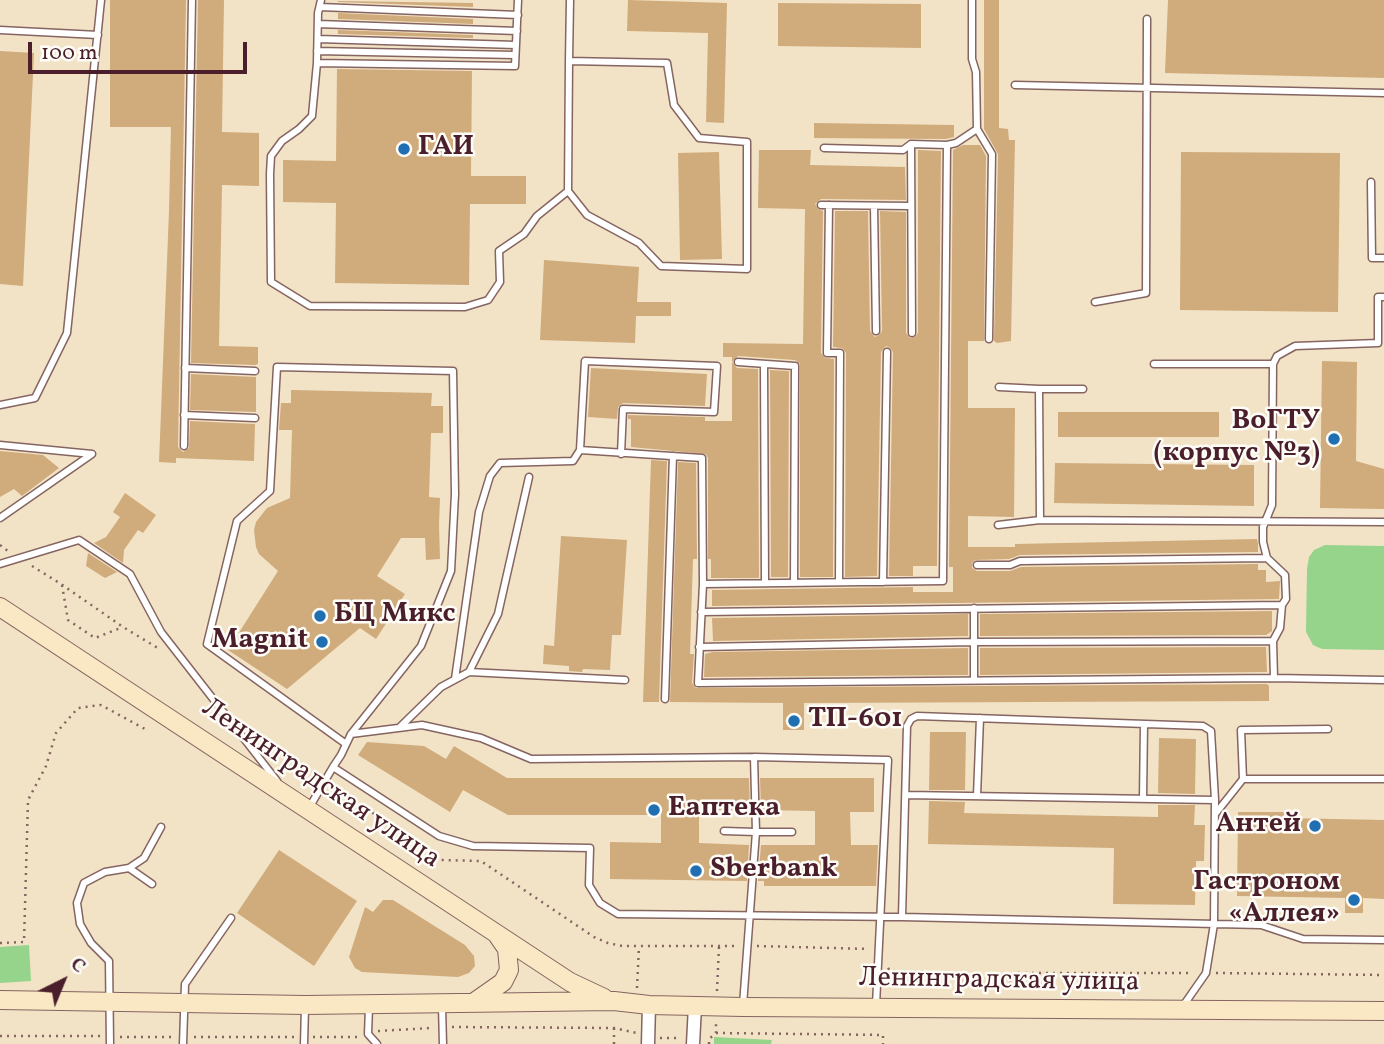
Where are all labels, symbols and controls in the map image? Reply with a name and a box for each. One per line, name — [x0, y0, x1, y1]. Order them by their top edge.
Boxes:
scale bar — [32, 28, 250, 72]
text: 100 m — [41, 39, 98, 68]
place label: ГАИ — [418, 132, 474, 166]
marker: ГАИ — [396, 141, 412, 157]
place label: ВоГТУ (корпус №3) — [1153, 406, 1320, 472]
marker: ВоГТУ (корпус №3) — [1326, 431, 1342, 447]
place label: БЦ Микс — [334, 599, 456, 633]
marker: БЦ Микс — [312, 608, 328, 624]
place label: Magnit — [211, 625, 308, 659]
marker: Magnit — [314, 634, 330, 650]
street label: Ленинградская улица — [194, 693, 446, 877]
place label: ТП-601 — [808, 704, 902, 738]
marker: ТП-601 — [786, 713, 802, 729]
place label: Еаптека — [668, 793, 780, 827]
marker: Еаптека — [646, 802, 662, 818]
place label: Антей — [1215, 809, 1301, 843]
marker: Антей — [1307, 818, 1323, 834]
place label: Sberbank — [710, 854, 838, 888]
marker: Sberbank — [688, 863, 704, 879]
place label: Гастроном «Аллея» — [1193, 867, 1340, 933]
marker: Гастроном «Аллея» — [1346, 892, 1362, 908]
north arrow — [28, 946, 98, 1016]
text: С — [64, 952, 91, 979]
street label: Ленинградская улица — [858, 963, 1140, 1001]

